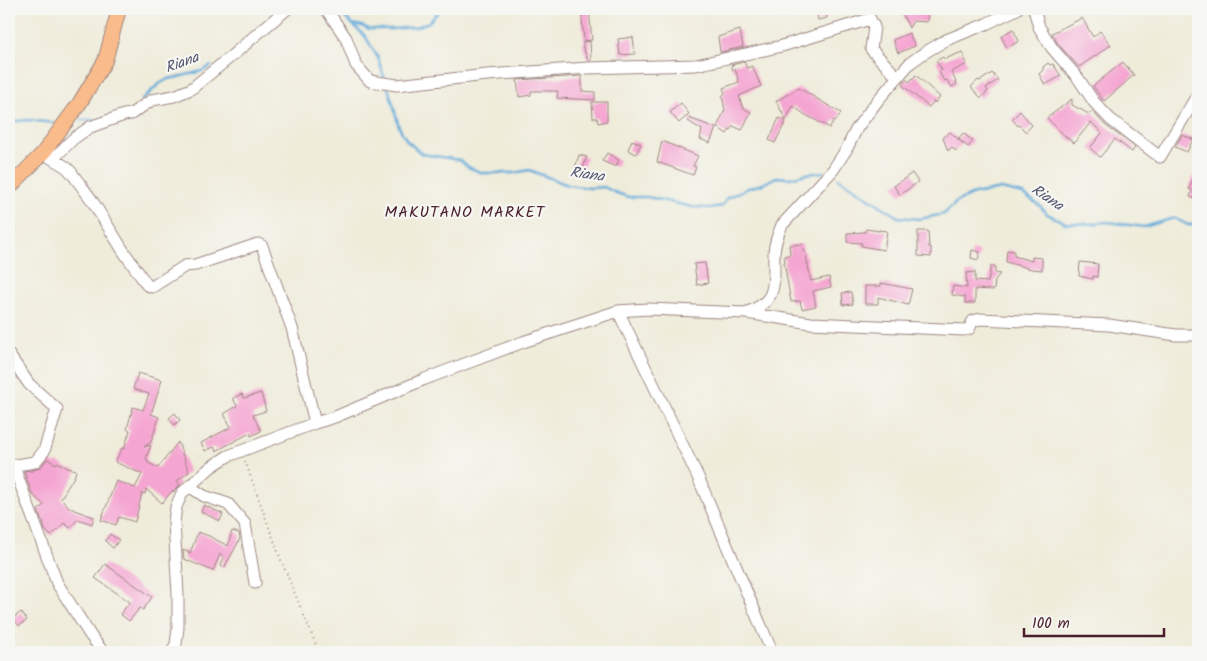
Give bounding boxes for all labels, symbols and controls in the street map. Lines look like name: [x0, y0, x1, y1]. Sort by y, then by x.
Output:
water label: Riana: [162, 46, 203, 80]
water label: Riana: [568, 161, 607, 189]
water label: Riana: [1026, 178, 1069, 218]
district label: MAKUTANO MARKET: [385, 200, 546, 225]
scale bar: [1024, 606, 1164, 638]
text: 100 m: [1032, 612, 1070, 636]

